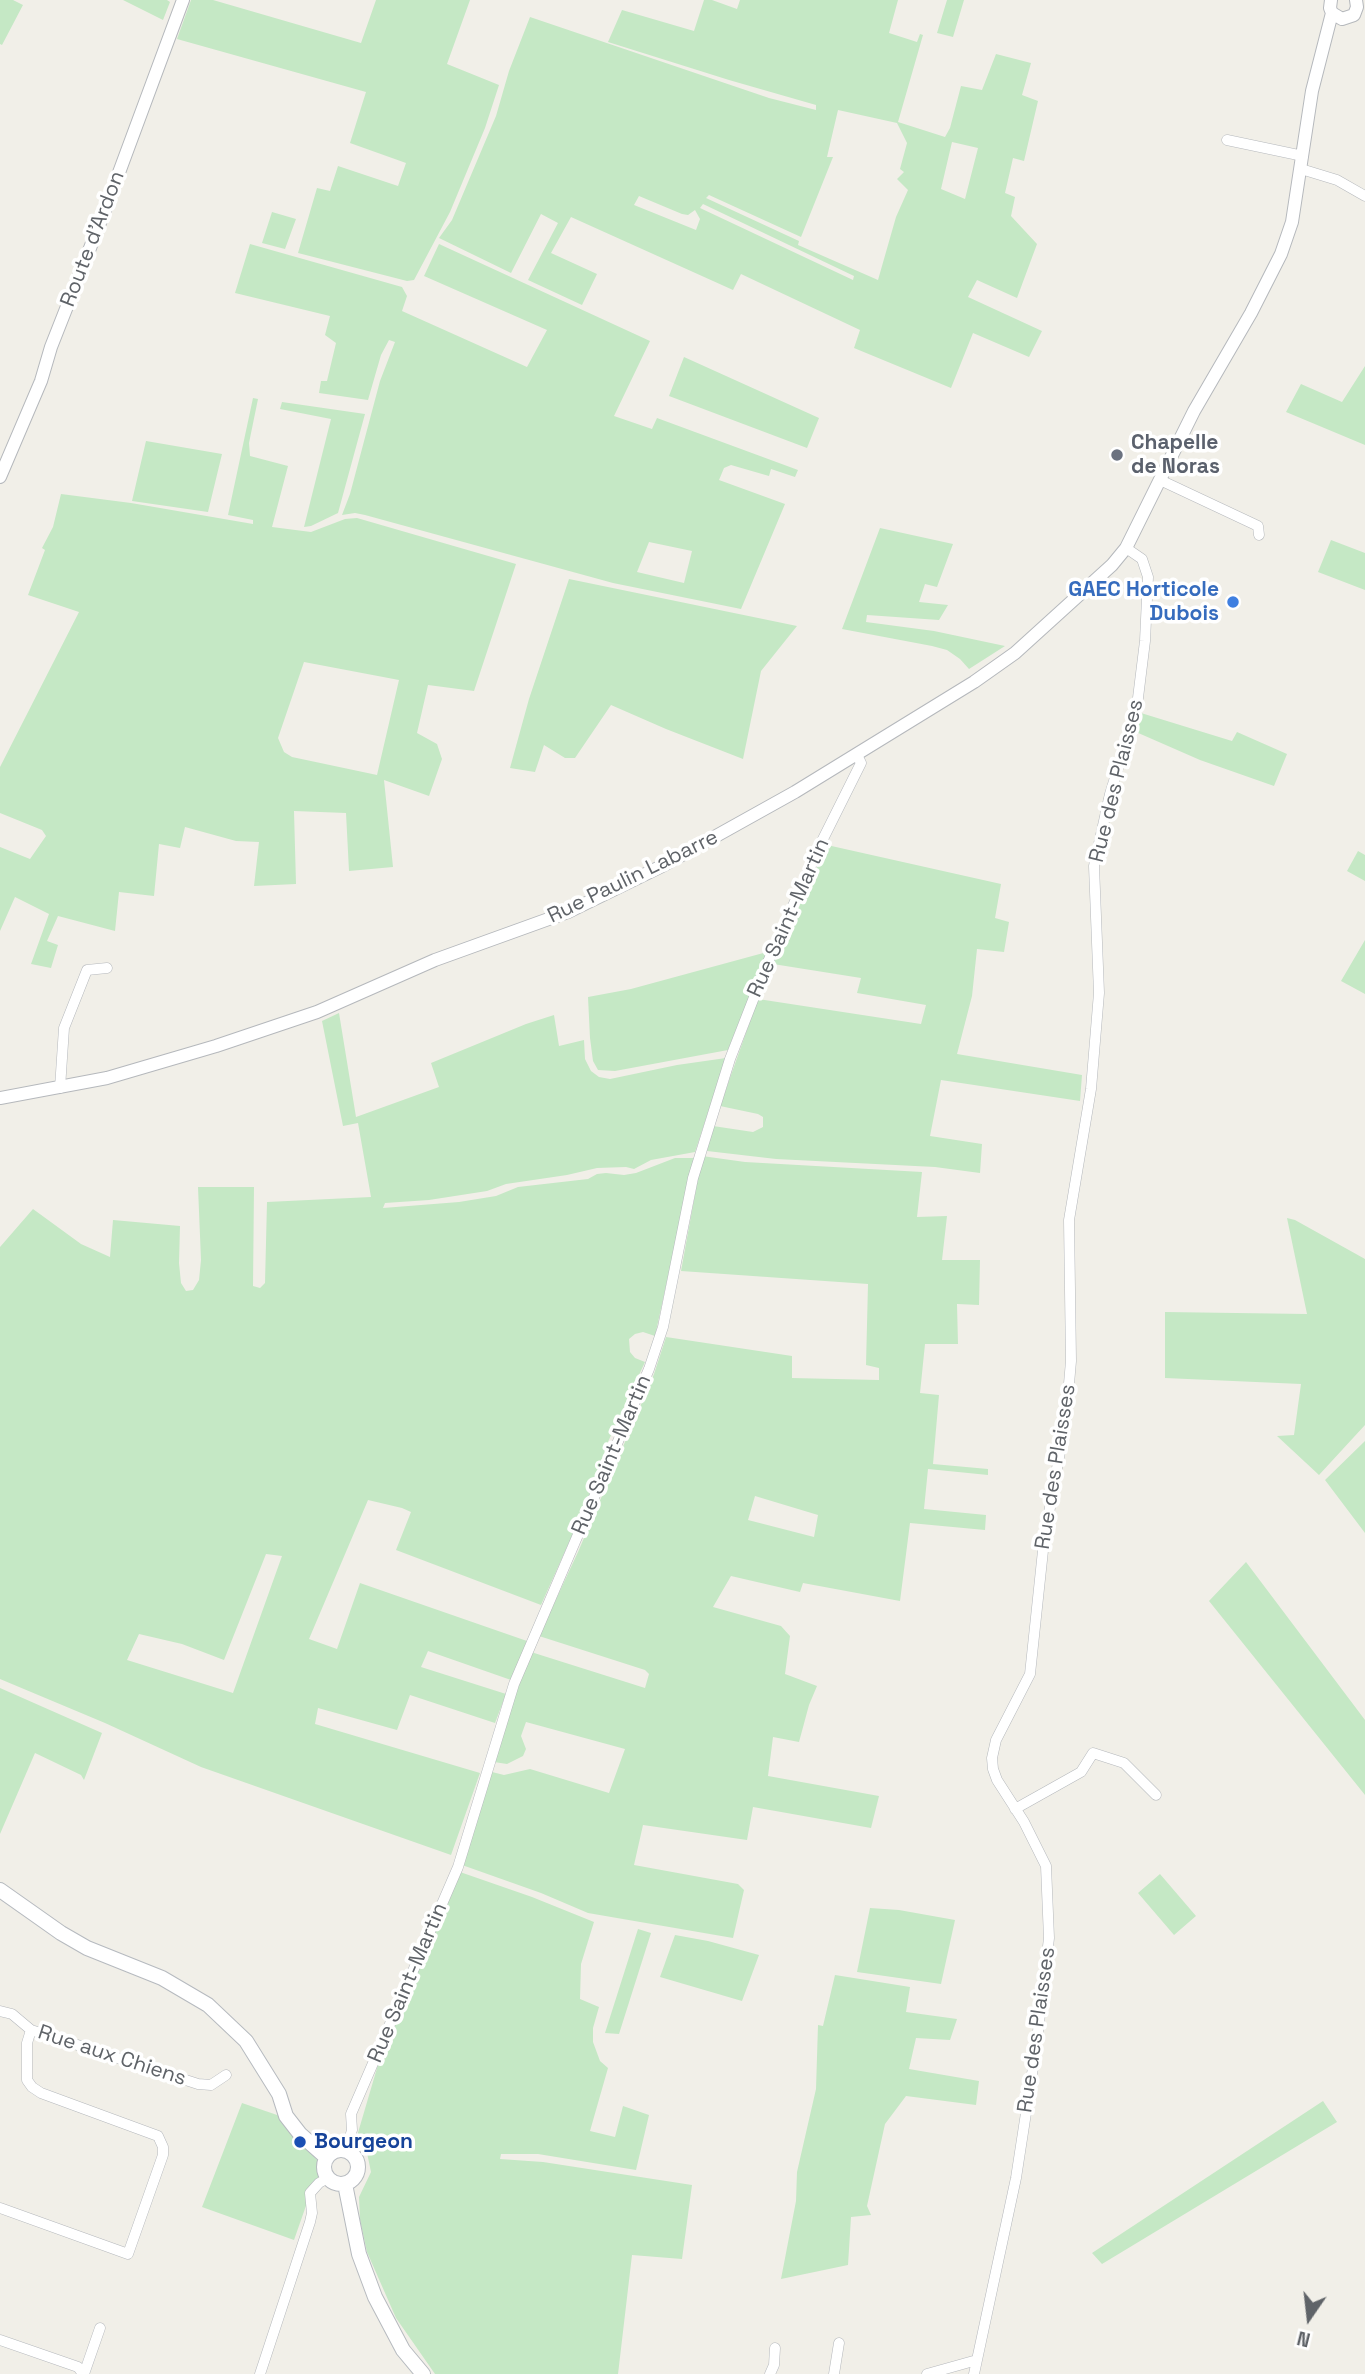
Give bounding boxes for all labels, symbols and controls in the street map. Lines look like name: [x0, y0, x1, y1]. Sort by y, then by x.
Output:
street label: Route d'Ardon: [56, 168, 130, 310]
place label: Chapelle de Noras: [1131, 430, 1220, 480]
marker: Chapelle de Noras: [1109, 447, 1125, 463]
place label: GAEC Horticole Dubois: [1068, 577, 1219, 627]
marker: GAEC Horticole Dubois: [1225, 594, 1241, 610]
street label: Rue des Plaisses: [1085, 697, 1149, 865]
street label: Rue Paulin Labarre: [544, 825, 722, 929]
street label: Rue Saint-Martin: [743, 835, 835, 1001]
street label: Rue Saint-Martin: [567, 1371, 657, 1539]
street label: Rue des Plaisses: [1030, 1383, 1082, 1551]
street label: Rue Saint-Martin: [363, 1899, 453, 2067]
street label: Rue des Plaisses: [1013, 1946, 1061, 2114]
street label: Rue aux Chiens: [35, 2020, 189, 2092]
place label: Bourgeon: [314, 2129, 413, 2155]
marker: Bourgeon: [292, 2134, 308, 2150]
north arrow: [1274, 2283, 1344, 2353]
text: N: [1295, 2325, 1313, 2353]

